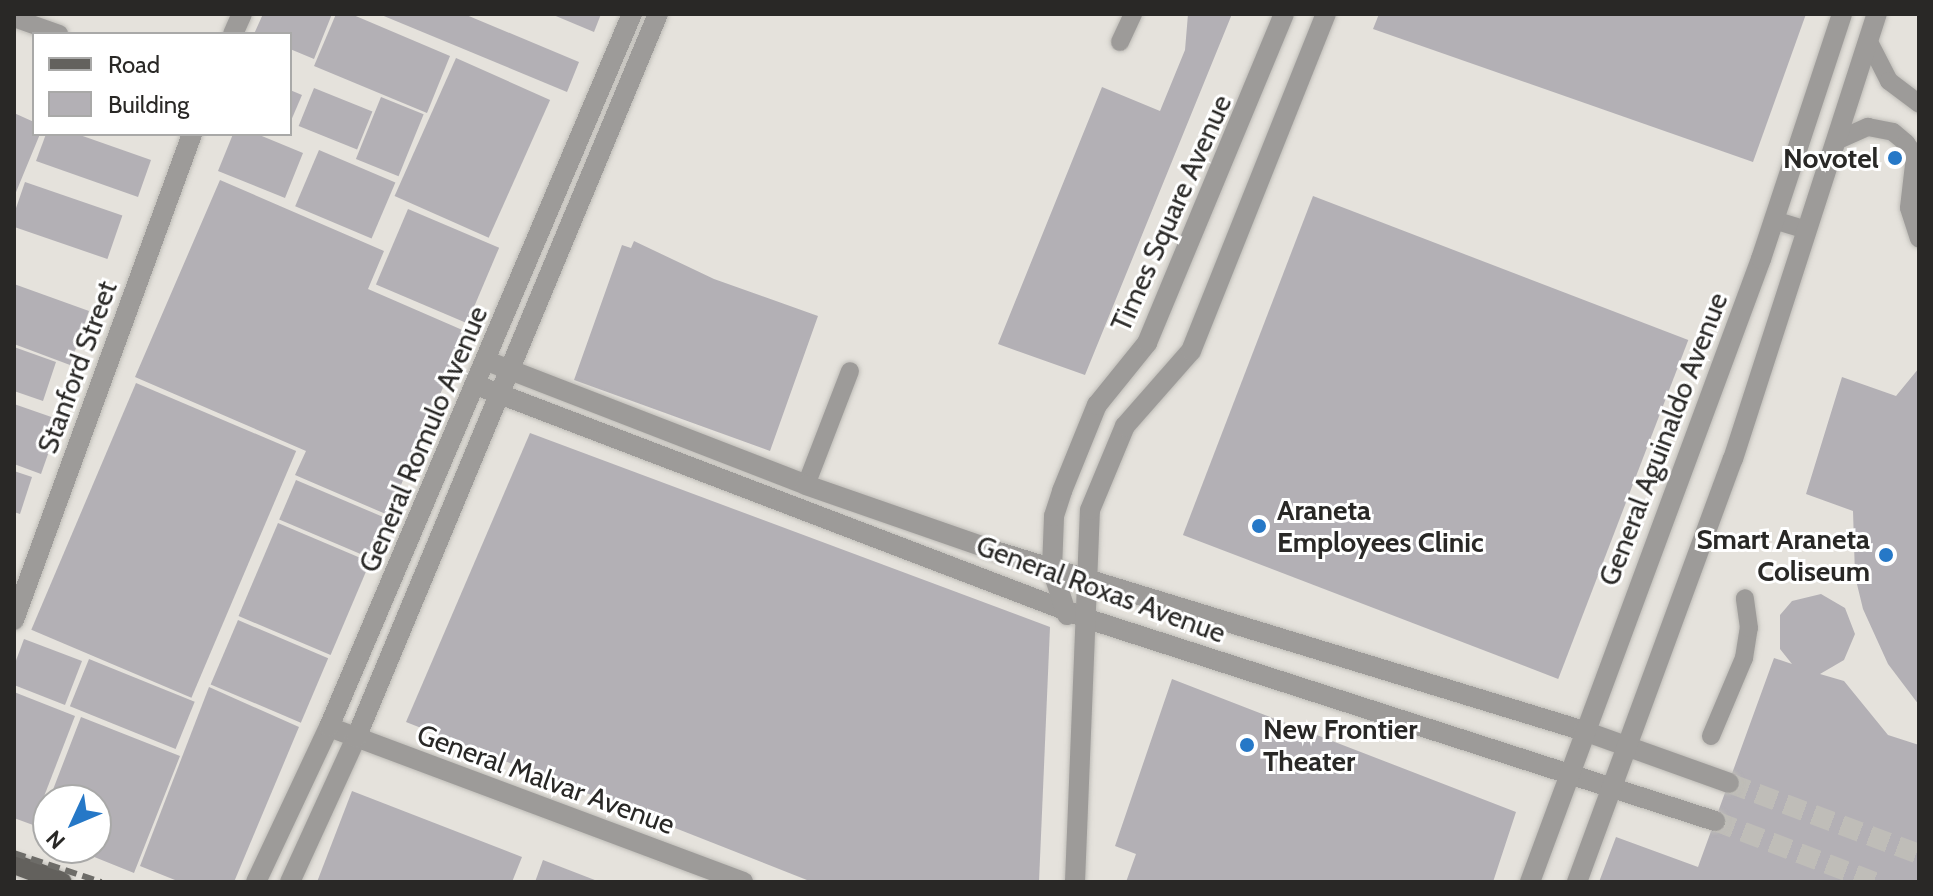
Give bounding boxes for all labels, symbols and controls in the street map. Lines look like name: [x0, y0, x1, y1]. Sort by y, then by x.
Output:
legend: [32, 32, 292, 136]
text: Road: [108, 50, 160, 79]
text: Building: [108, 90, 189, 119]
street label: Times Square Avenue: [1104, 90, 1238, 336]
place label: Novotel: [1783, 141, 1879, 175]
marker: Novotel: [1886, 149, 1904, 167]
street label: Stanford Street: [30, 276, 124, 458]
street label: General Aguinaldo Avenue: [1592, 288, 1734, 590]
street label: General Romulo Avenue: [352, 301, 494, 577]
place label: Araneta Employees Clinic: [1277, 493, 1484, 559]
marker: Araneta Employees Clinic: [1248, 515, 1270, 537]
place label: Smart Araneta Coliseum: [1697, 522, 1870, 588]
street label: General Roxas Avenue: [972, 528, 1230, 650]
marker: Smart Araneta Coliseum: [1877, 546, 1895, 564]
place label: New Frontier Theater: [1263, 712, 1417, 778]
street label: General Malvar Avenue: [413, 717, 679, 841]
marker: New Frontier Theater: [1238, 736, 1256, 754]
north arrow: [32, 784, 112, 864]
text: N: [41, 825, 71, 855]

